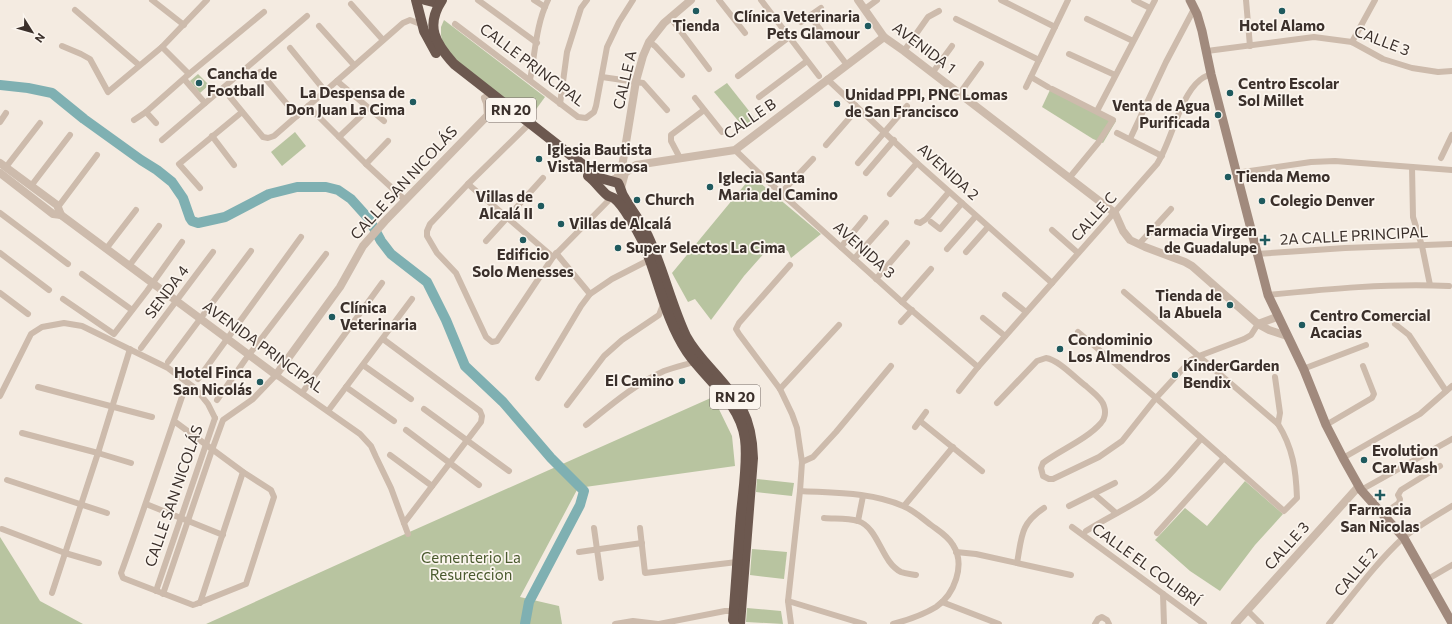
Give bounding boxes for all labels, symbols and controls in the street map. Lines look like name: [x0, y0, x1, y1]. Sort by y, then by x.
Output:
marker: Tienda: [691, 6, 701, 16]
marker: Hotel Alamo: [1277, 6, 1287, 16]
place label: Clínica Veterinaria Pets Glamour: [734, 7, 860, 42]
north arrow: [12, 12, 52, 52]
place label: Tienda: [672, 16, 720, 34]
place label: Hotel Alamo: [1239, 16, 1325, 34]
street label: AVENIDA 1: [890, 18, 960, 77]
street label: CALLE PRINCIPAL: [477, 19, 589, 110]
marker: Clínica Veterinaria Pets Glamour: [863, 21, 873, 31]
street label: CALLE 3: [1352, 21, 1413, 59]
text: N: [33, 31, 48, 46]
street label: CALLE A: [609, 49, 640, 111]
place label: Cancha de Football: [207, 64, 277, 99]
place label: Centro Escolar Sol Millet: [1238, 74, 1339, 109]
marker: Cancha de Football: [194, 78, 204, 88]
place label: La Despensa de Don Juan La Cima: [286, 83, 405, 118]
place label: Unidad PPI, PNC Lomas de San Francisco: [845, 85, 1008, 120]
marker: Centro Escolar Sol Millet: [1225, 88, 1235, 98]
street label: CALLE B: [720, 94, 779, 142]
place label: Venta de Agua Purificada: [1112, 96, 1210, 131]
marker: La Despensa de Don Juan La Cima: [408, 97, 418, 107]
road number: RN 20: [486, 98, 536, 122]
marker: Unidad PPI, PNC Lomas de San Francisco: [832, 99, 842, 109]
marker: Venta de Agua Purificada: [1213, 110, 1223, 120]
street label: CALLE SAN NICOLÁS: [345, 121, 461, 243]
street label: AVENIDA 2: [914, 139, 983, 203]
place label: Iglesia Bautista Vista Hermosa: [547, 140, 652, 175]
marker: Iglesia Bautista Vista Hermosa: [534, 154, 544, 164]
place label: Tienda Memo: [1236, 167, 1330, 185]
place label: Iglecia Santa Maria del Camino: [718, 168, 838, 203]
marker: Tienda Memo: [1223, 172, 1233, 182]
marker: Iglecia Santa Maria del Camino: [705, 182, 715, 192]
place label: Villas de Alcalá II: [476, 187, 533, 222]
street label: CALLE C: [1067, 188, 1120, 245]
place label: Church: [645, 190, 694, 208]
place label: Colegio Denver: [1270, 191, 1375, 209]
marker: Church: [632, 195, 642, 205]
marker: Colegio Denver: [1257, 196, 1267, 206]
marker: Villas de Alcalá II: [536, 201, 546, 211]
place label: Villas de Alcalá: [569, 214, 671, 232]
street label: AVENIDA 3: [830, 217, 899, 281]
marker: Villas de Alcalá: [556, 219, 566, 229]
place label: Farmacia Virgen de Guadalupe: [1146, 221, 1257, 256]
street label: 2A CALLE PRINCIPAL: [1280, 222, 1429, 248]
marker: Edificio Solo Menesses: [518, 235, 528, 245]
marker: Farmacia Virgen de Guadalupe: [1260, 235, 1270, 245]
place label: Super Selectos La Cima: [626, 238, 785, 256]
marker: Super Selectos La Cima: [613, 243, 623, 253]
place label: Edificio Solo Menesses: [472, 245, 574, 280]
street label: SENDA 4: [140, 261, 192, 322]
place label: Tienda de la Abuela: [1155, 286, 1222, 321]
street label: AVENIDA PRINCIPAL: [200, 296, 328, 396]
place label: Clínica Veterinaria: [340, 298, 417, 333]
marker: Tienda de la Abuela: [1225, 300, 1235, 310]
place label: Centro Comercial Acacias: [1310, 306, 1431, 341]
marker: Clínica Veterinaria: [327, 312, 337, 322]
marker: Centro Comercial Acacias: [1297, 320, 1307, 330]
place label: Condominio Los Almendros: [1068, 330, 1170, 365]
marker: Condominio Los Almendros: [1055, 344, 1065, 354]
place label: KinderGarden Bendix: [1183, 356, 1279, 391]
place label: Hotel Finca San Nicolás: [173, 363, 252, 398]
marker: KinderGarden Bendix: [1170, 370, 1180, 380]
place label: El Camino: [605, 371, 674, 389]
marker: El Camino: [677, 376, 687, 386]
marker: Hotel Finca San Nicolás: [255, 377, 265, 387]
road number: RN 20: [710, 385, 760, 409]
street label: CALLE SAN NICOLÁS: [139, 422, 206, 569]
place label: Evolution Car Wash: [1372, 441, 1438, 476]
marker: Evolution Car Wash: [1359, 455, 1369, 465]
marker: Farmacia San Nicolas: [1375, 490, 1385, 500]
place label: Farmacia San Nicolas: [1340, 500, 1420, 535]
street label: CALLE EL COLIBRÍ: [1089, 518, 1205, 610]
street label: CALLE 3: [1260, 518, 1312, 573]
street label: CALLE 2: [1330, 543, 1381, 599]
park label: Cementerio La Resureccion: [421, 548, 521, 583]

